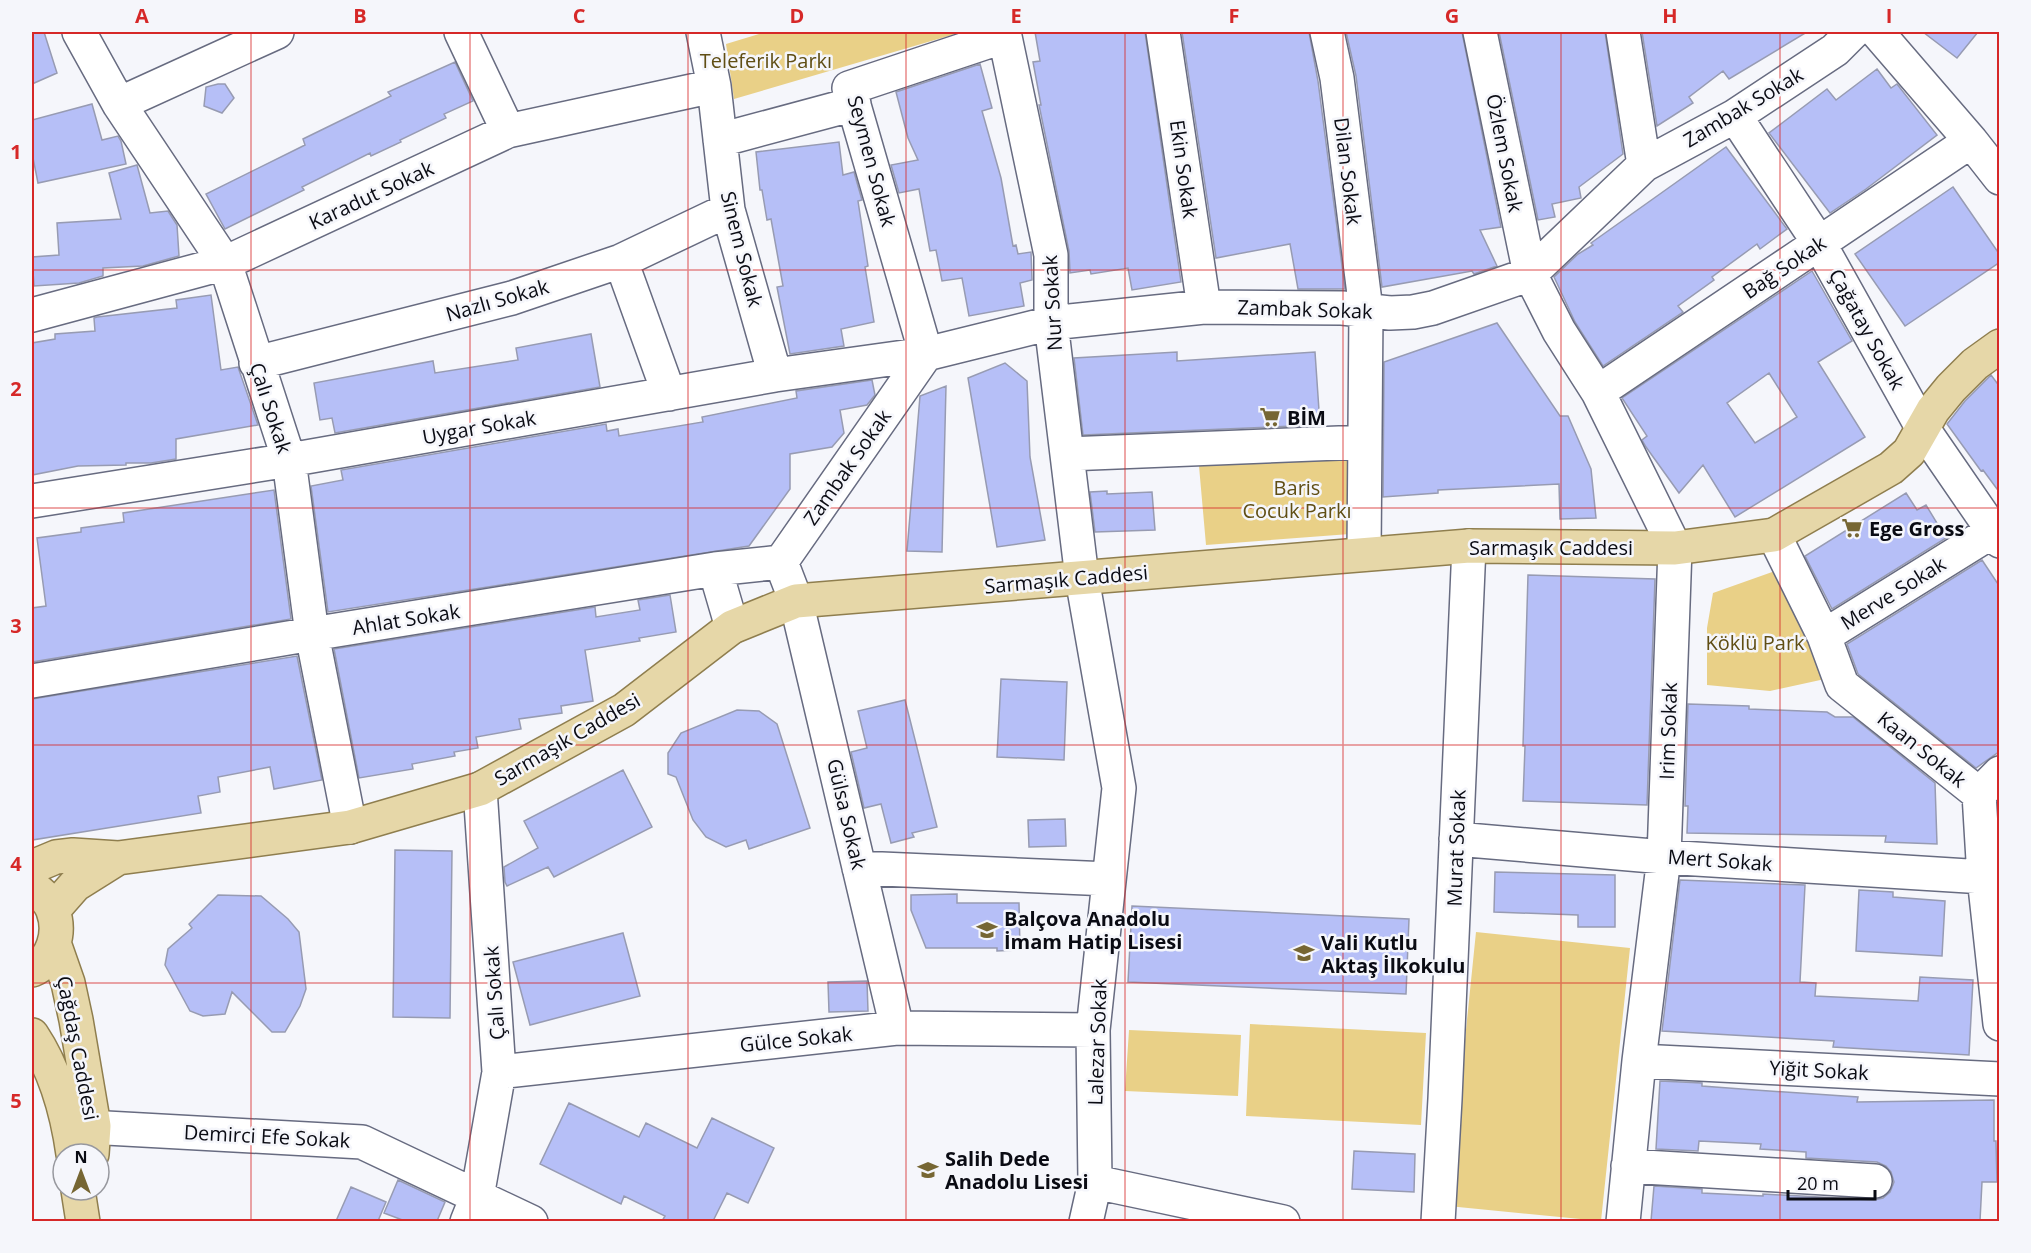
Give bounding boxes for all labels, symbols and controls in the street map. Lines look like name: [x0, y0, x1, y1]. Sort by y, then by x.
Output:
text: A: [135, 2, 149, 29]
text: B: [353, 2, 367, 29]
text: C: [573, 2, 586, 29]
text: D: [790, 2, 804, 29]
text: E: [1010, 2, 1022, 29]
text: F: [1229, 2, 1239, 29]
text: G: [1445, 2, 1459, 29]
text: H: [1662, 2, 1678, 29]
text: I: [1886, 2, 1892, 29]
park label: Teleferik Parkı: [700, 47, 832, 74]
street label: Zambak Sokak: [1678, 60, 1808, 153]
street label: Özlem Sokak: [1480, 91, 1530, 215]
street label: Seymen Sokak: [842, 93, 903, 230]
street label: Dilan Sokak: [1328, 116, 1368, 227]
street label: Ekin Sokak: [1164, 118, 1204, 221]
text: 1: [10, 138, 22, 165]
street label: Karadut Sokak: [304, 154, 438, 236]
street label: Sinem Sokak: [715, 188, 770, 310]
street label: Bağ Sokak: [1737, 229, 1831, 305]
street label: Nur Sokak: [1036, 254, 1068, 352]
street label: Çağatay Sokak: [1823, 264, 1912, 395]
street label: Nazlı Sokak: [442, 272, 552, 328]
street label: Zambak Sokak: [1237, 293, 1374, 325]
street label: Çalı Sokak: [244, 359, 299, 457]
text: 2: [10, 375, 22, 402]
street label: Zambak Sokak: [797, 403, 897, 530]
street label: Uygar Sokak: [420, 404, 538, 450]
place label: BİM: [1287, 404, 1326, 431]
supermarket icon: BİM: [1258, 405, 1282, 429]
park label: Baris Cocuk Parkı: [1242, 474, 1352, 524]
place label: Ege Gross: [1869, 515, 1964, 542]
supermarket icon: Ege Gross: [1840, 516, 1864, 540]
street label: Sarmaşık Caddesi: [1469, 534, 1633, 561]
street label: Merve Sokak: [1835, 550, 1951, 636]
street label: Sarmaşık Caddesi: [983, 558, 1149, 600]
street label: Ahlat Sokak: [350, 597, 462, 641]
text: 3: [10, 612, 22, 639]
park label: Köklü Park: [1705, 629, 1805, 656]
street label: Irim Sokak: [1653, 681, 1683, 780]
street label: Sarmaşık Caddesi: [489, 686, 645, 792]
street label: Kaan Sokak: [1872, 705, 1972, 793]
street label: Gülsa Sokak: [821, 756, 873, 872]
street label: Murat Sokak: [1440, 789, 1472, 907]
street label: Mert Sokak: [1667, 843, 1774, 877]
text: 4: [10, 850, 22, 877]
place label: Balçova Anadolu İmam Hatip Lisesi: [1004, 905, 1182, 955]
school or university icon: Balçova Anadolu İmam Hatip Lisesi: [975, 918, 999, 942]
place label: Vali Kutlu Aktaş İlkokulu: [1321, 929, 1465, 979]
school or university icon: Vali Kutlu Aktaş İlkokulu: [1292, 941, 1316, 965]
street label: Çalı Sokak: [477, 945, 511, 1041]
street label: Çağdaş Caddesi: [51, 973, 105, 1123]
street label: Lalezar Sokak: [1081, 978, 1113, 1106]
street label: Gülce Sokak: [738, 1020, 854, 1058]
street label: Yiğit Sokak: [1769, 1054, 1870, 1086]
text: 5: [10, 1087, 22, 1114]
street label: Demirci Efe Sokak: [183, 1118, 351, 1154]
north arrow: [51, 1142, 111, 1202]
place label: Salih Dede Anadolu Lisesi: [945, 1145, 1089, 1195]
text: N: [74, 1146, 88, 1168]
school or university icon: Salih Dede Anadolu Lisesi: [916, 1158, 940, 1182]
scale bar: [1788, 1163, 1875, 1201]
text: 20 m: [1797, 1171, 1839, 1195]

